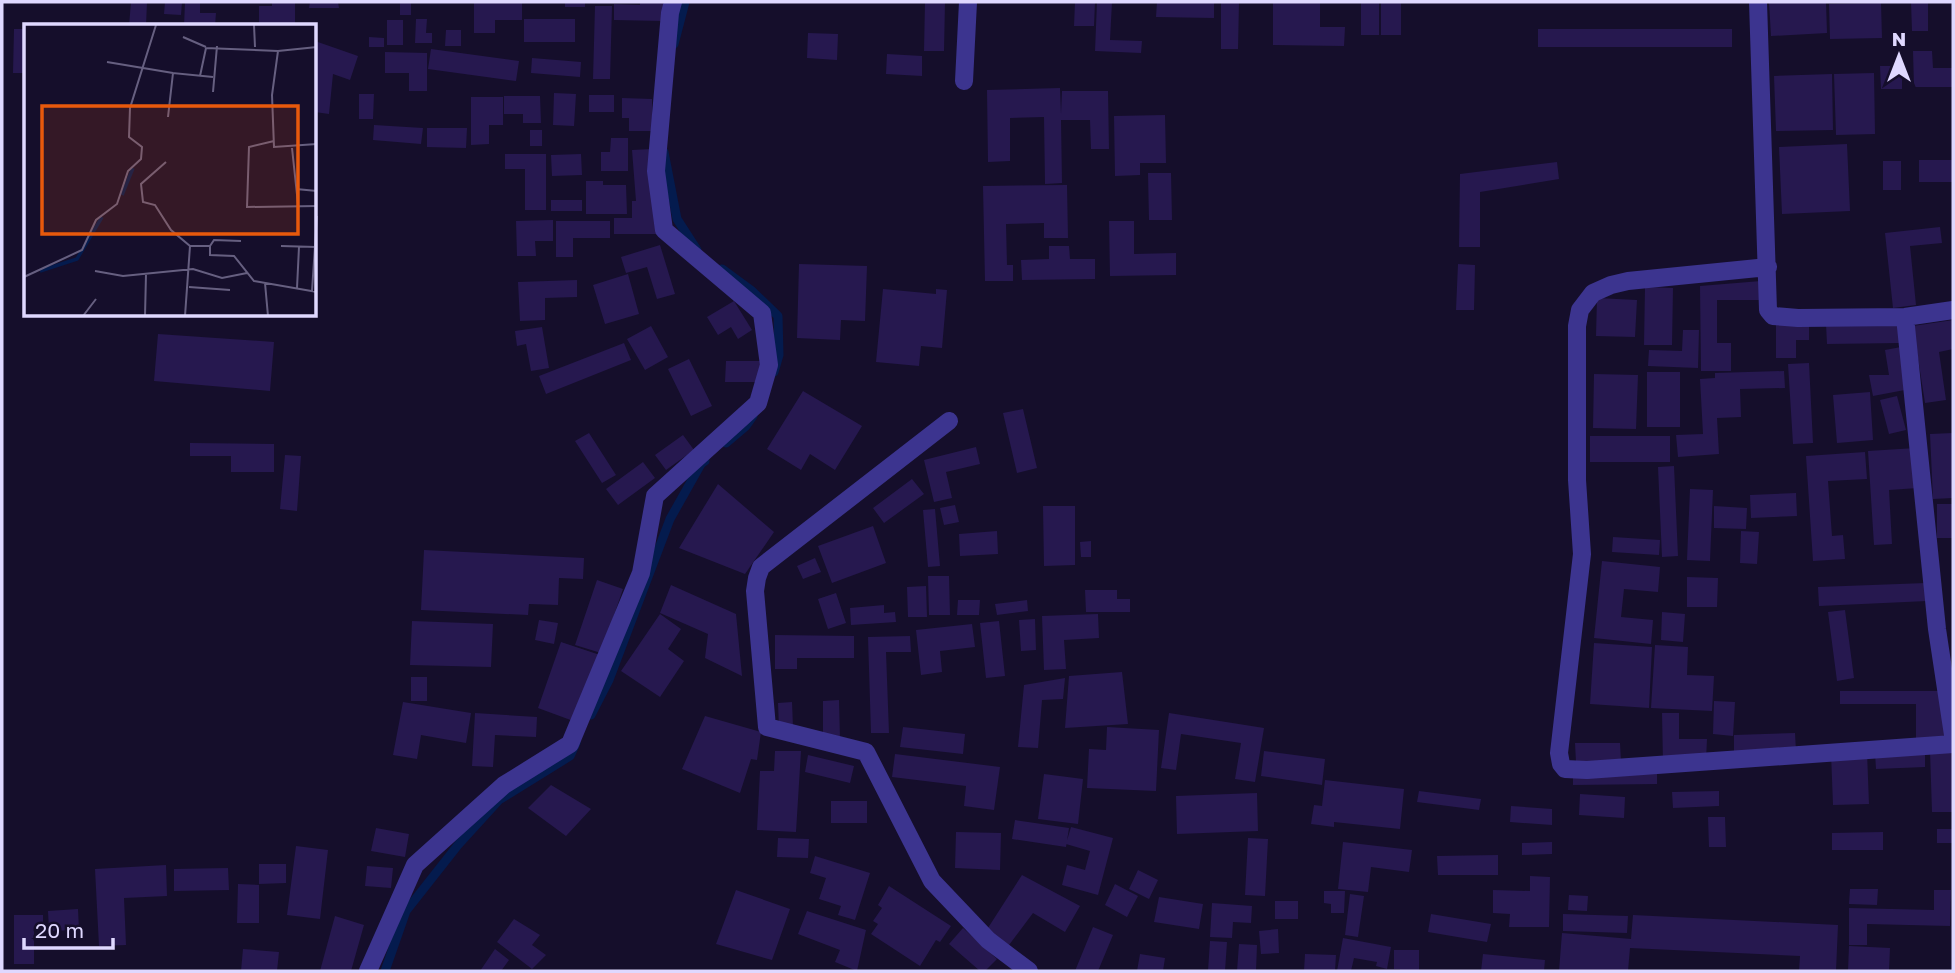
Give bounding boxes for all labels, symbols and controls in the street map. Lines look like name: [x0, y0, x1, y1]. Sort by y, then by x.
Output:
north arrow: [1864, 21, 1934, 91]
inset map: [24, 24, 317, 317]
text: N: [1892, 27, 1906, 50]
scale bar: [24, 906, 114, 950]
text: 20 m: [35, 917, 84, 943]

